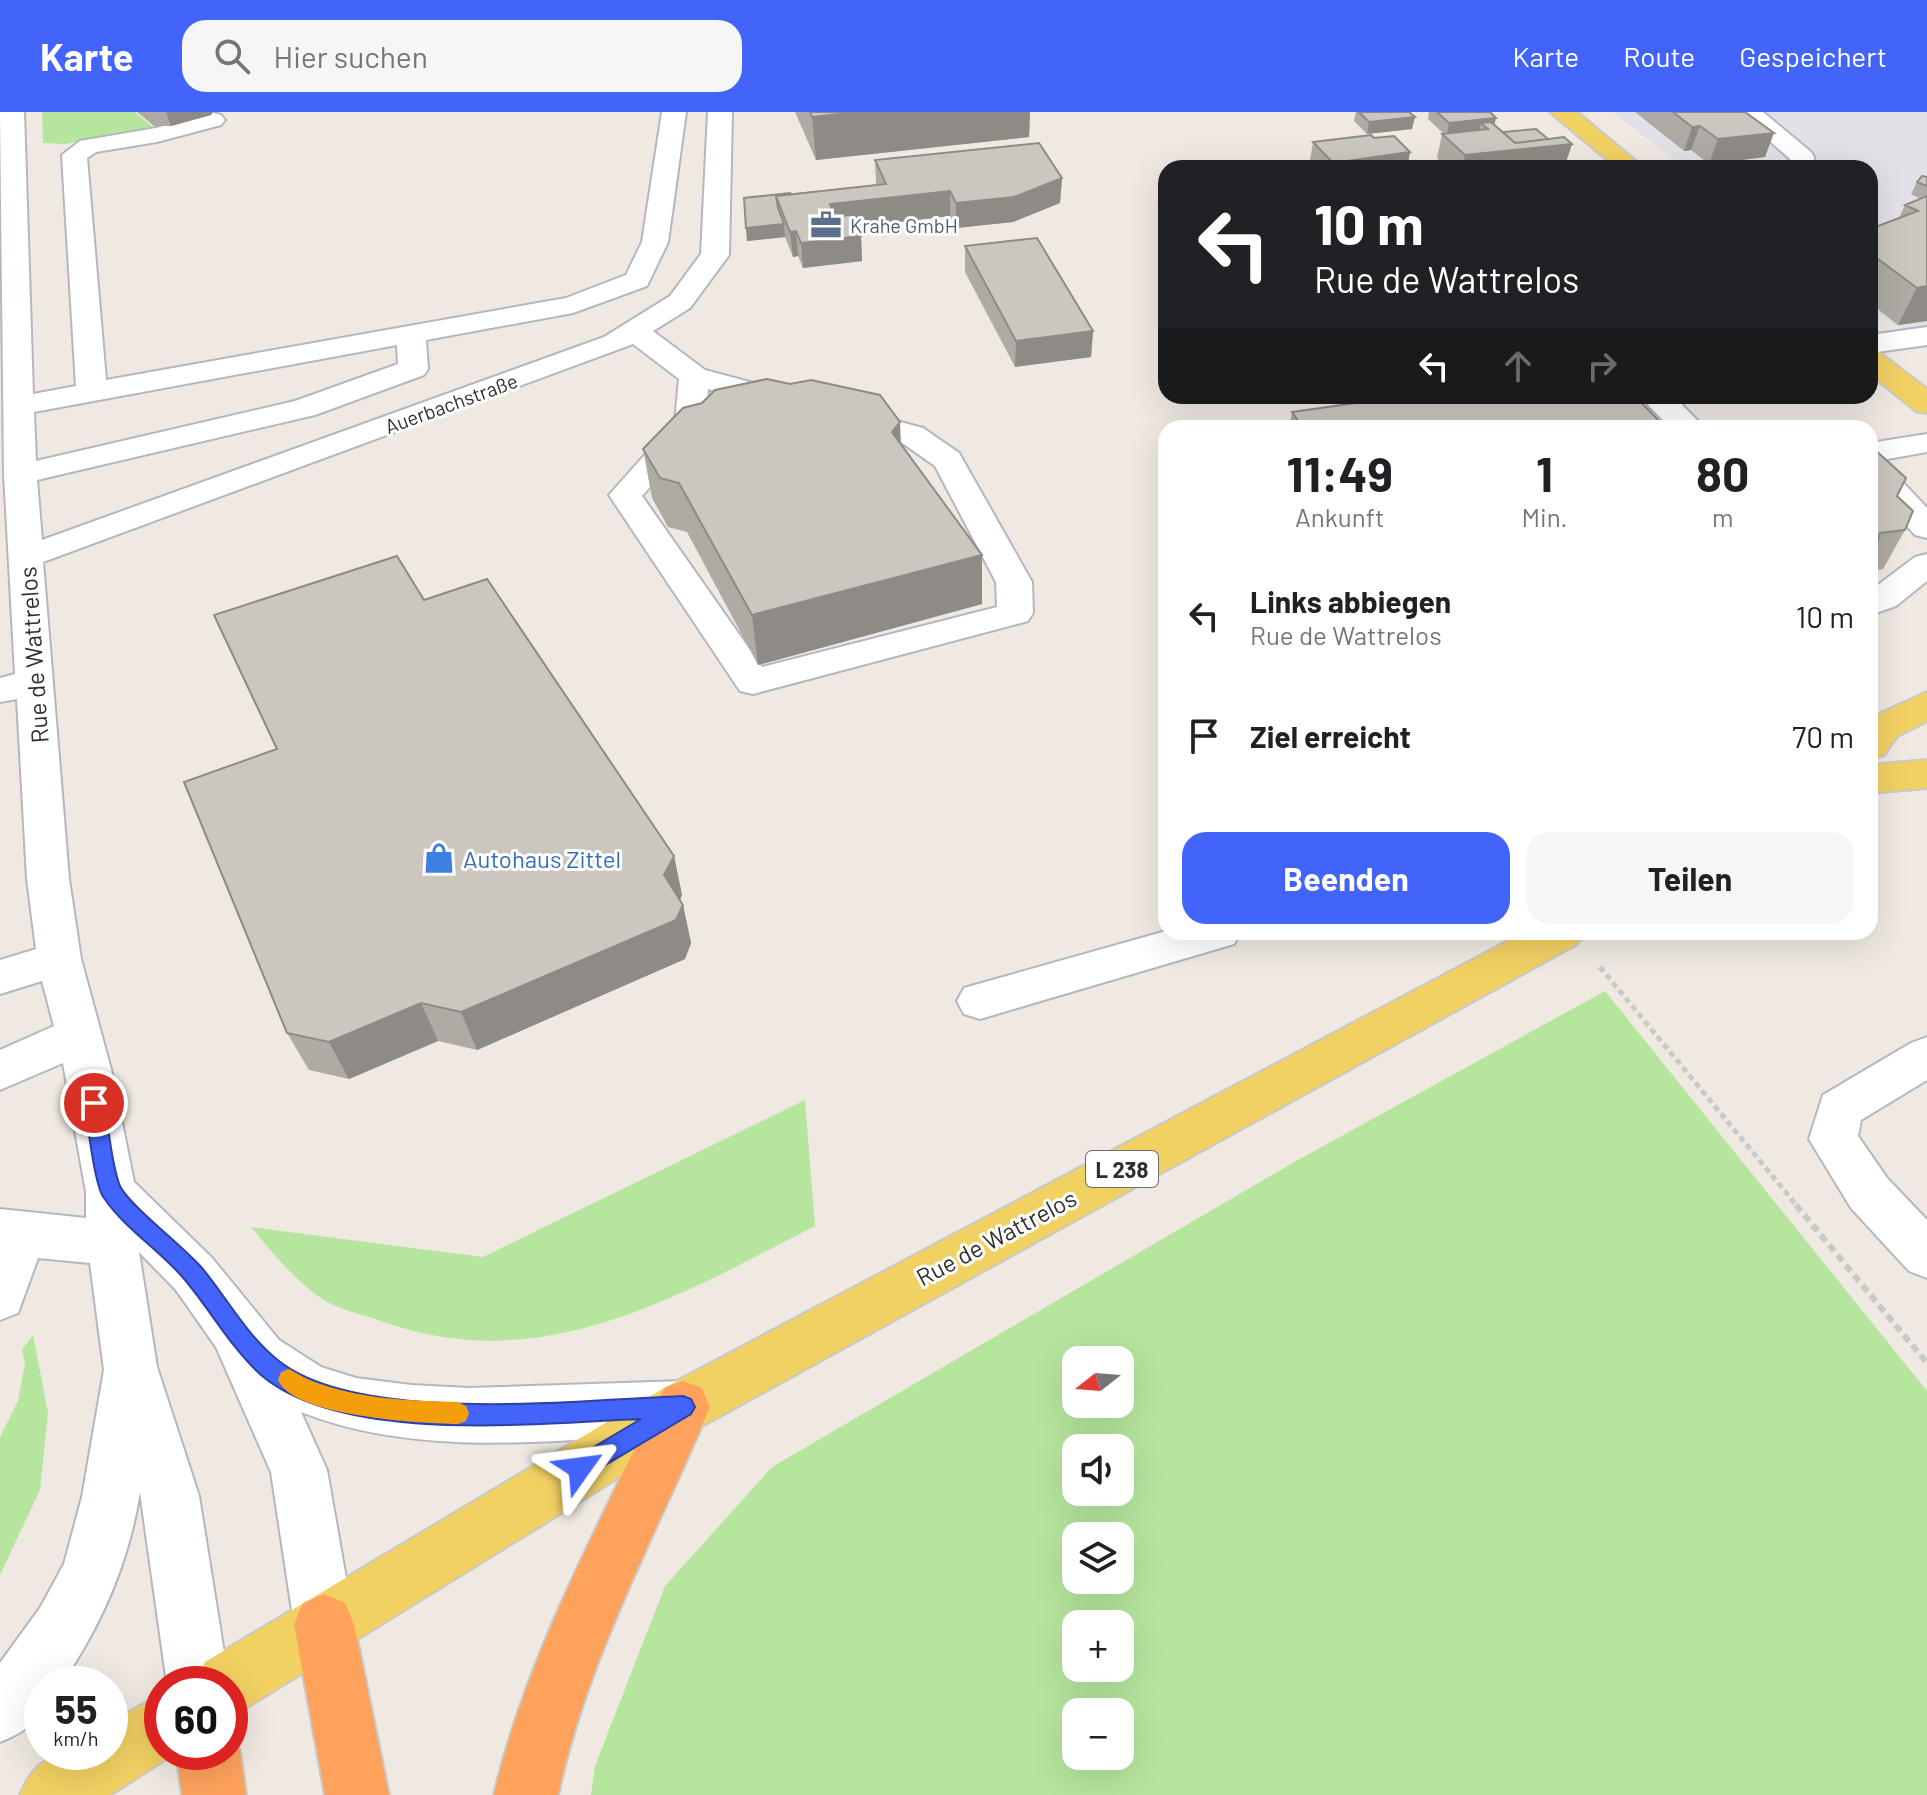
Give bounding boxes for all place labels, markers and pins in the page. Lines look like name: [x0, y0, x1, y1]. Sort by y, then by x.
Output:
office icon: Krahe GmbH: [809, 208, 843, 242]
place label: Krahe GmbH: [850, 213, 958, 237]
shop icon: Autohaus Zittel: [422, 841, 456, 875]
place label: Autohaus Zittel: [463, 844, 621, 873]
pin: [60, 1069, 128, 1137]

